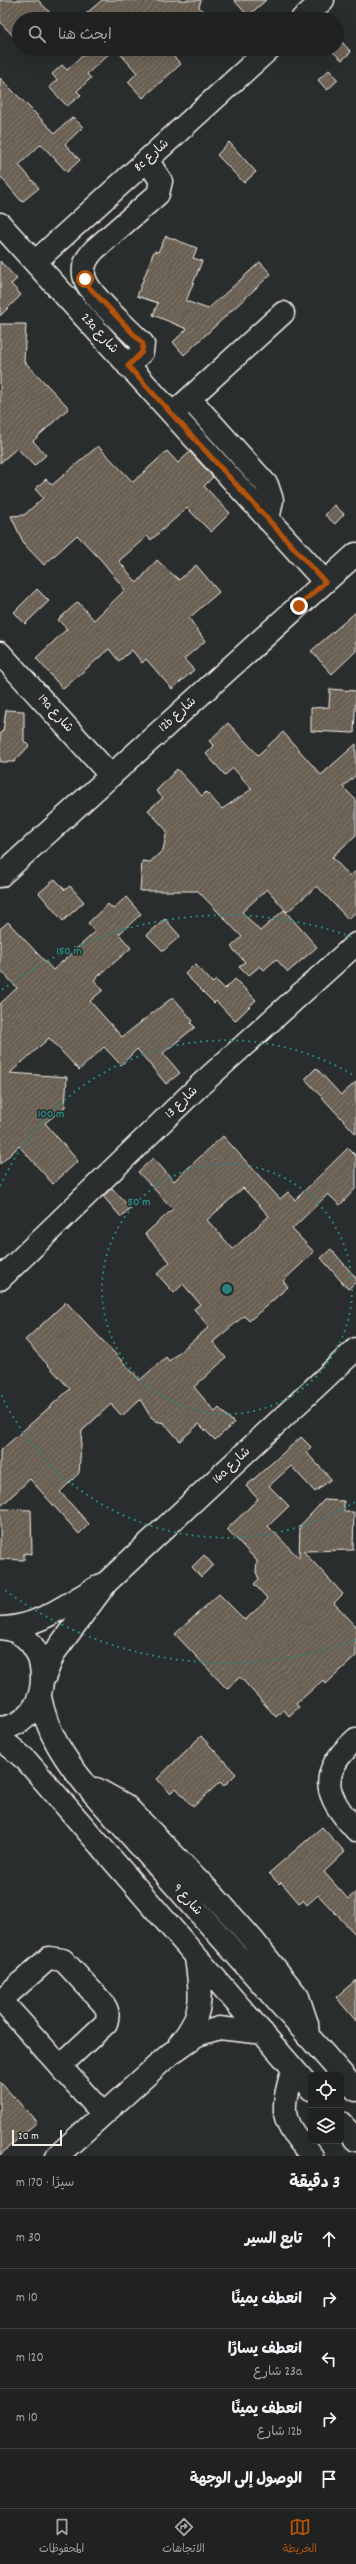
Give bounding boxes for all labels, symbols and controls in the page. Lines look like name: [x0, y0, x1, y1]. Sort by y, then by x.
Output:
search box: [12, 12, 344, 56]
icon: search: [26, 23, 48, 45]
text: ابحث هنا: [58, 25, 112, 47]
street label: 8c شارع: [130, 135, 174, 177]
route start: [76, 270, 94, 288]
street label: 23a شارع: [76, 310, 122, 358]
route end: [290, 597, 308, 615]
street label: 19a شارع: [33, 691, 77, 737]
street label: 12b شارع: [155, 693, 201, 737]
text: 150 m: [56, 943, 82, 960]
street label: شارع 13: [161, 1082, 203, 1124]
text: 100 m: [38, 1106, 64, 1123]
text: 50 m: [127, 1194, 151, 1211]
centre of rings: [220, 1282, 234, 1296]
street label: 16a شارع: [209, 1443, 255, 1489]
street label: شارع 9: [168, 1880, 206, 1920]
map controls: [308, 2072, 344, 2144]
button: locate: [308, 2072, 344, 2108]
button: layers: [308, 2108, 344, 2144]
scale bar: [12, 2128, 62, 2147]
text: 20 m: [18, 2129, 39, 2145]
text: 3 دقيقة: [289, 2172, 340, 2196]
text: سيرًا · 170 m: [16, 2174, 74, 2193]
icon: ahead: [318, 2228, 340, 2250]
text: 30 m: [16, 2229, 41, 2248]
text: تابع السير: [245, 2229, 302, 2251]
icon: right: [318, 2288, 340, 2310]
text: 10 m: [16, 2289, 38, 2308]
text: انعطف يمينًا: [232, 2289, 302, 2311]
text: انعطف يسارًا: [228, 2339, 302, 2361]
icon: left: [318, 2348, 340, 2370]
text: 120 m: [16, 2349, 44, 2368]
text: 23a شارع: [253, 2363, 302, 2382]
text: انعطف يمينًا: [232, 2399, 302, 2421]
icon: right: [318, 2408, 340, 2430]
text: 10 m: [16, 2409, 38, 2428]
text: 12b شارع: [257, 2423, 302, 2442]
icon: arrive: [318, 2468, 340, 2490]
text: الوصول إلى الوجهة: [190, 2469, 302, 2491]
tab: المحفوظات: [39, 2516, 84, 2558]
tab: الاتجاهات: [162, 2516, 205, 2558]
tab: الخريطة: [283, 2516, 317, 2558]

